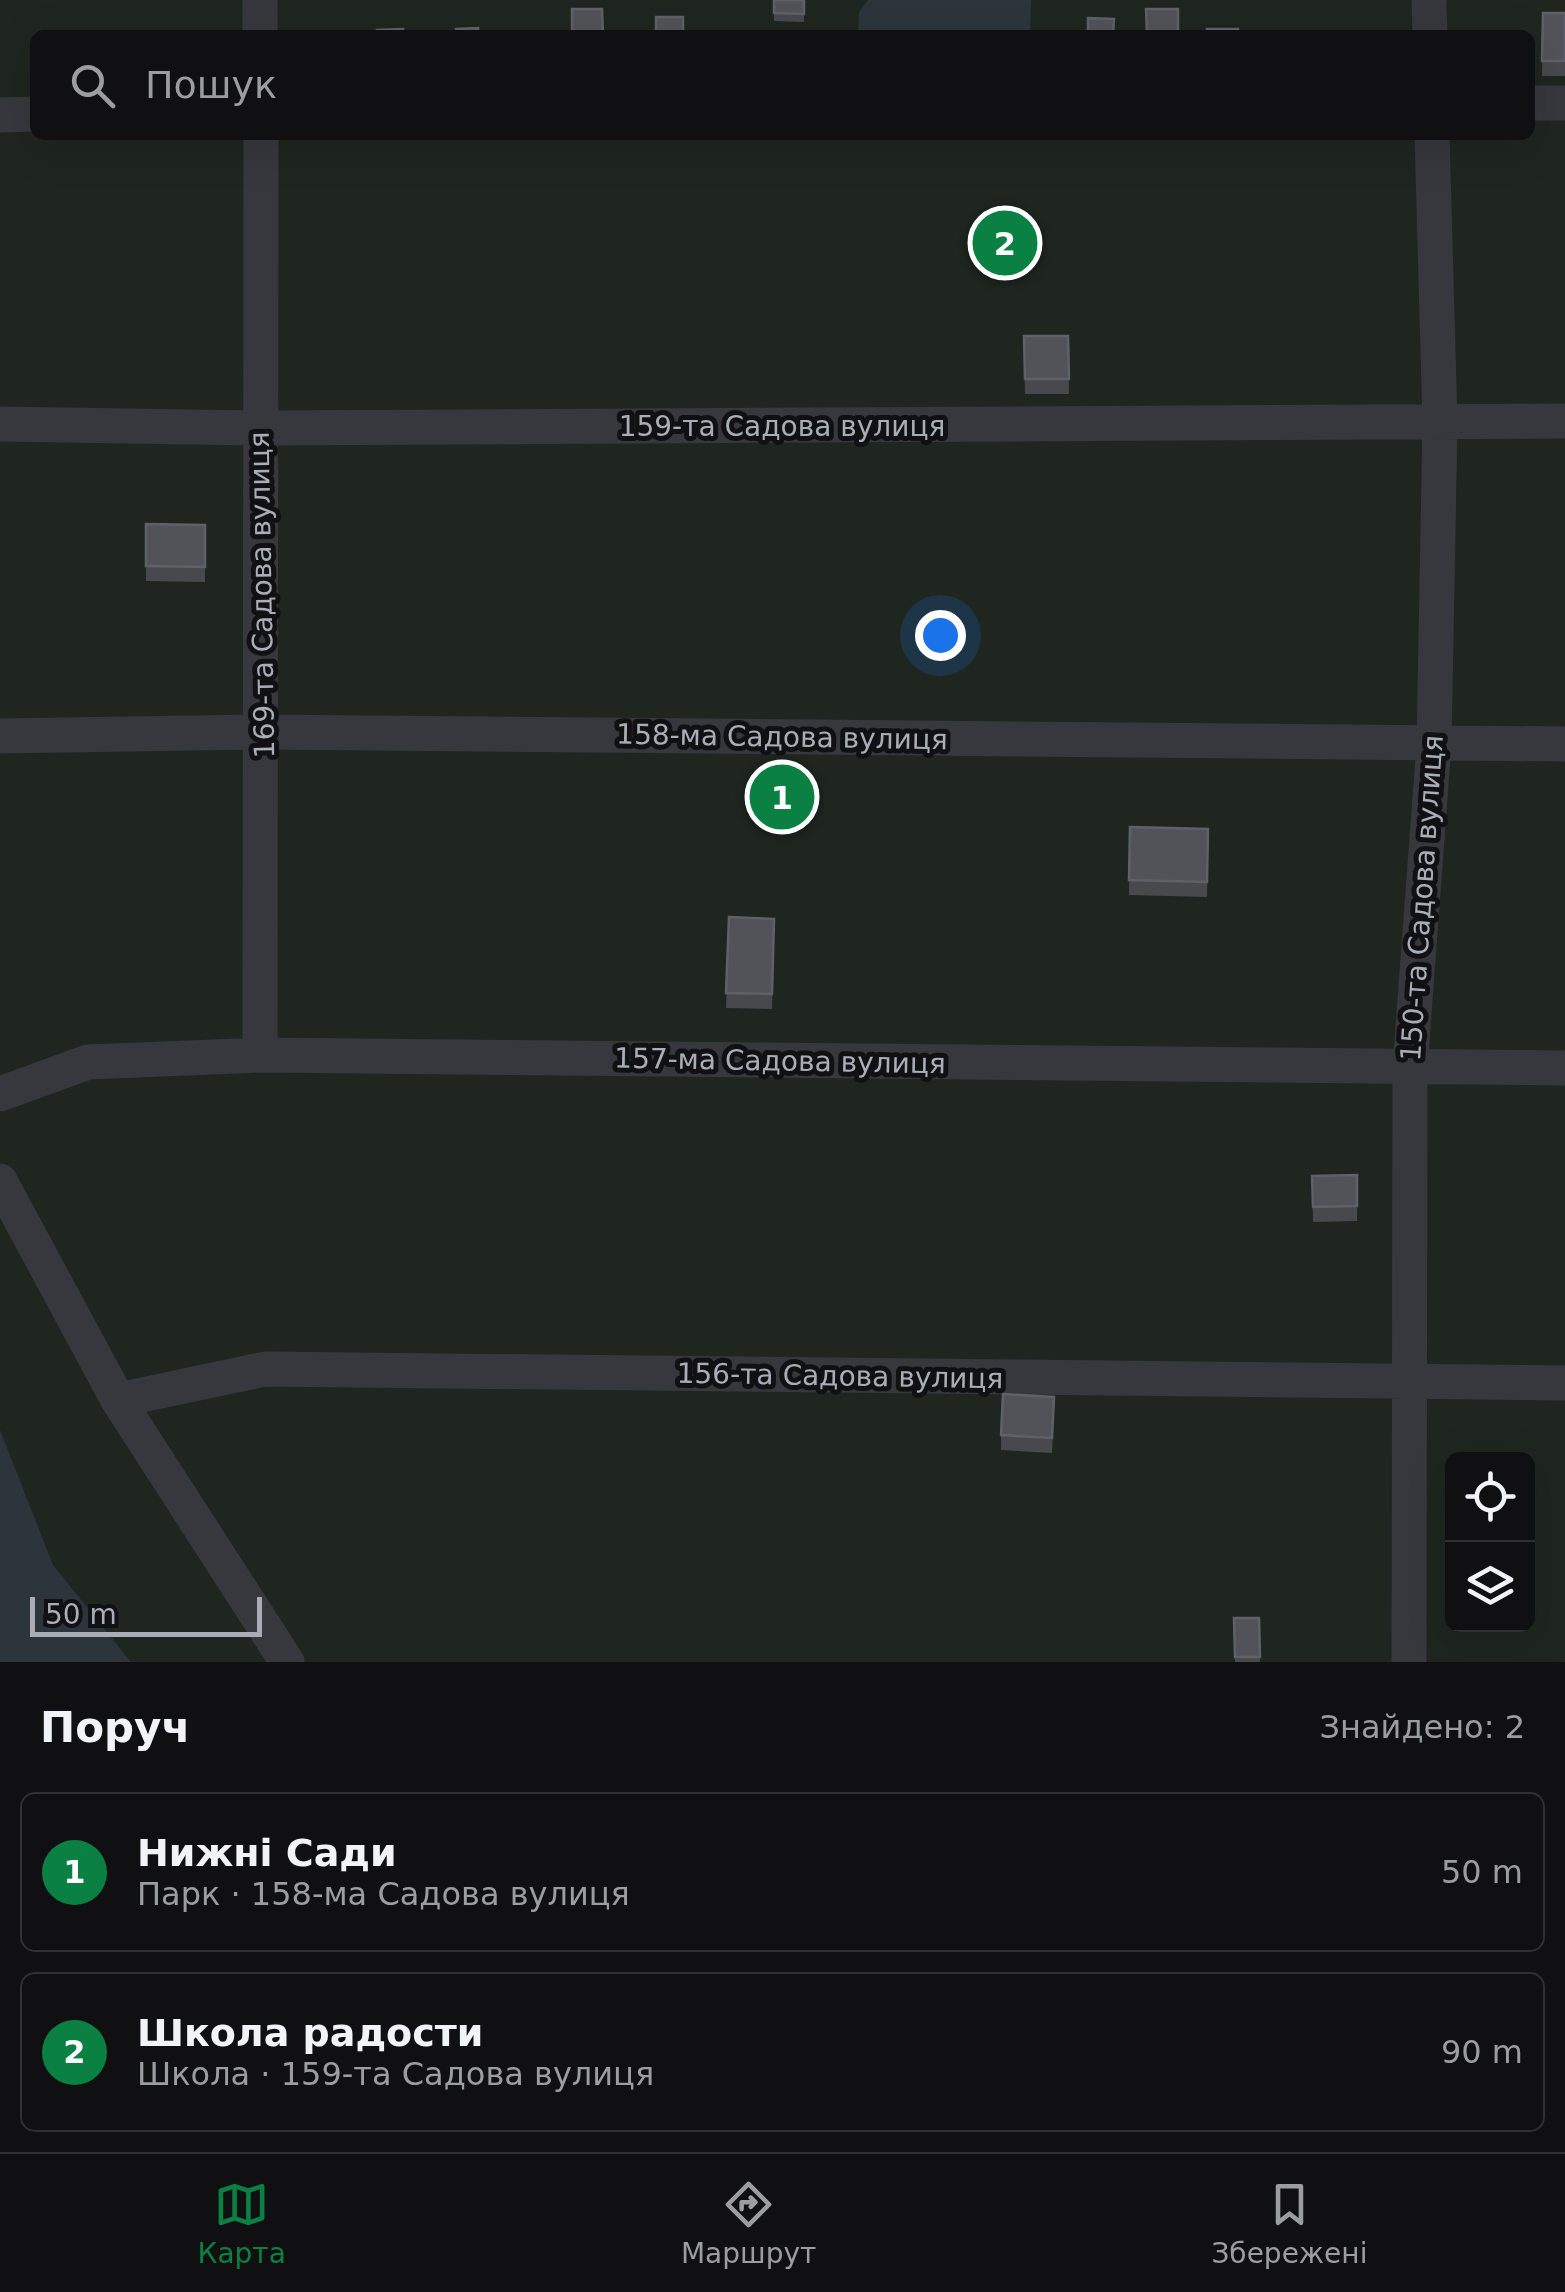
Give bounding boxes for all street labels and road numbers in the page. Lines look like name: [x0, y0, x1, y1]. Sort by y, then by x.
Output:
street label: 159-та Садова вулиця: [619, 410, 945, 443]
street label: 169-та Садова вулиця: [243, 431, 281, 759]
street label: 158-ма Садова вулиця: [616, 718, 948, 756]
street label: 150-та Садова вулиця: [1394, 734, 1450, 1062]
street label: 157-ма Садова вулиця: [614, 1042, 946, 1080]
street label: 156-та Садова вулиця: [676, 1357, 1004, 1395]

